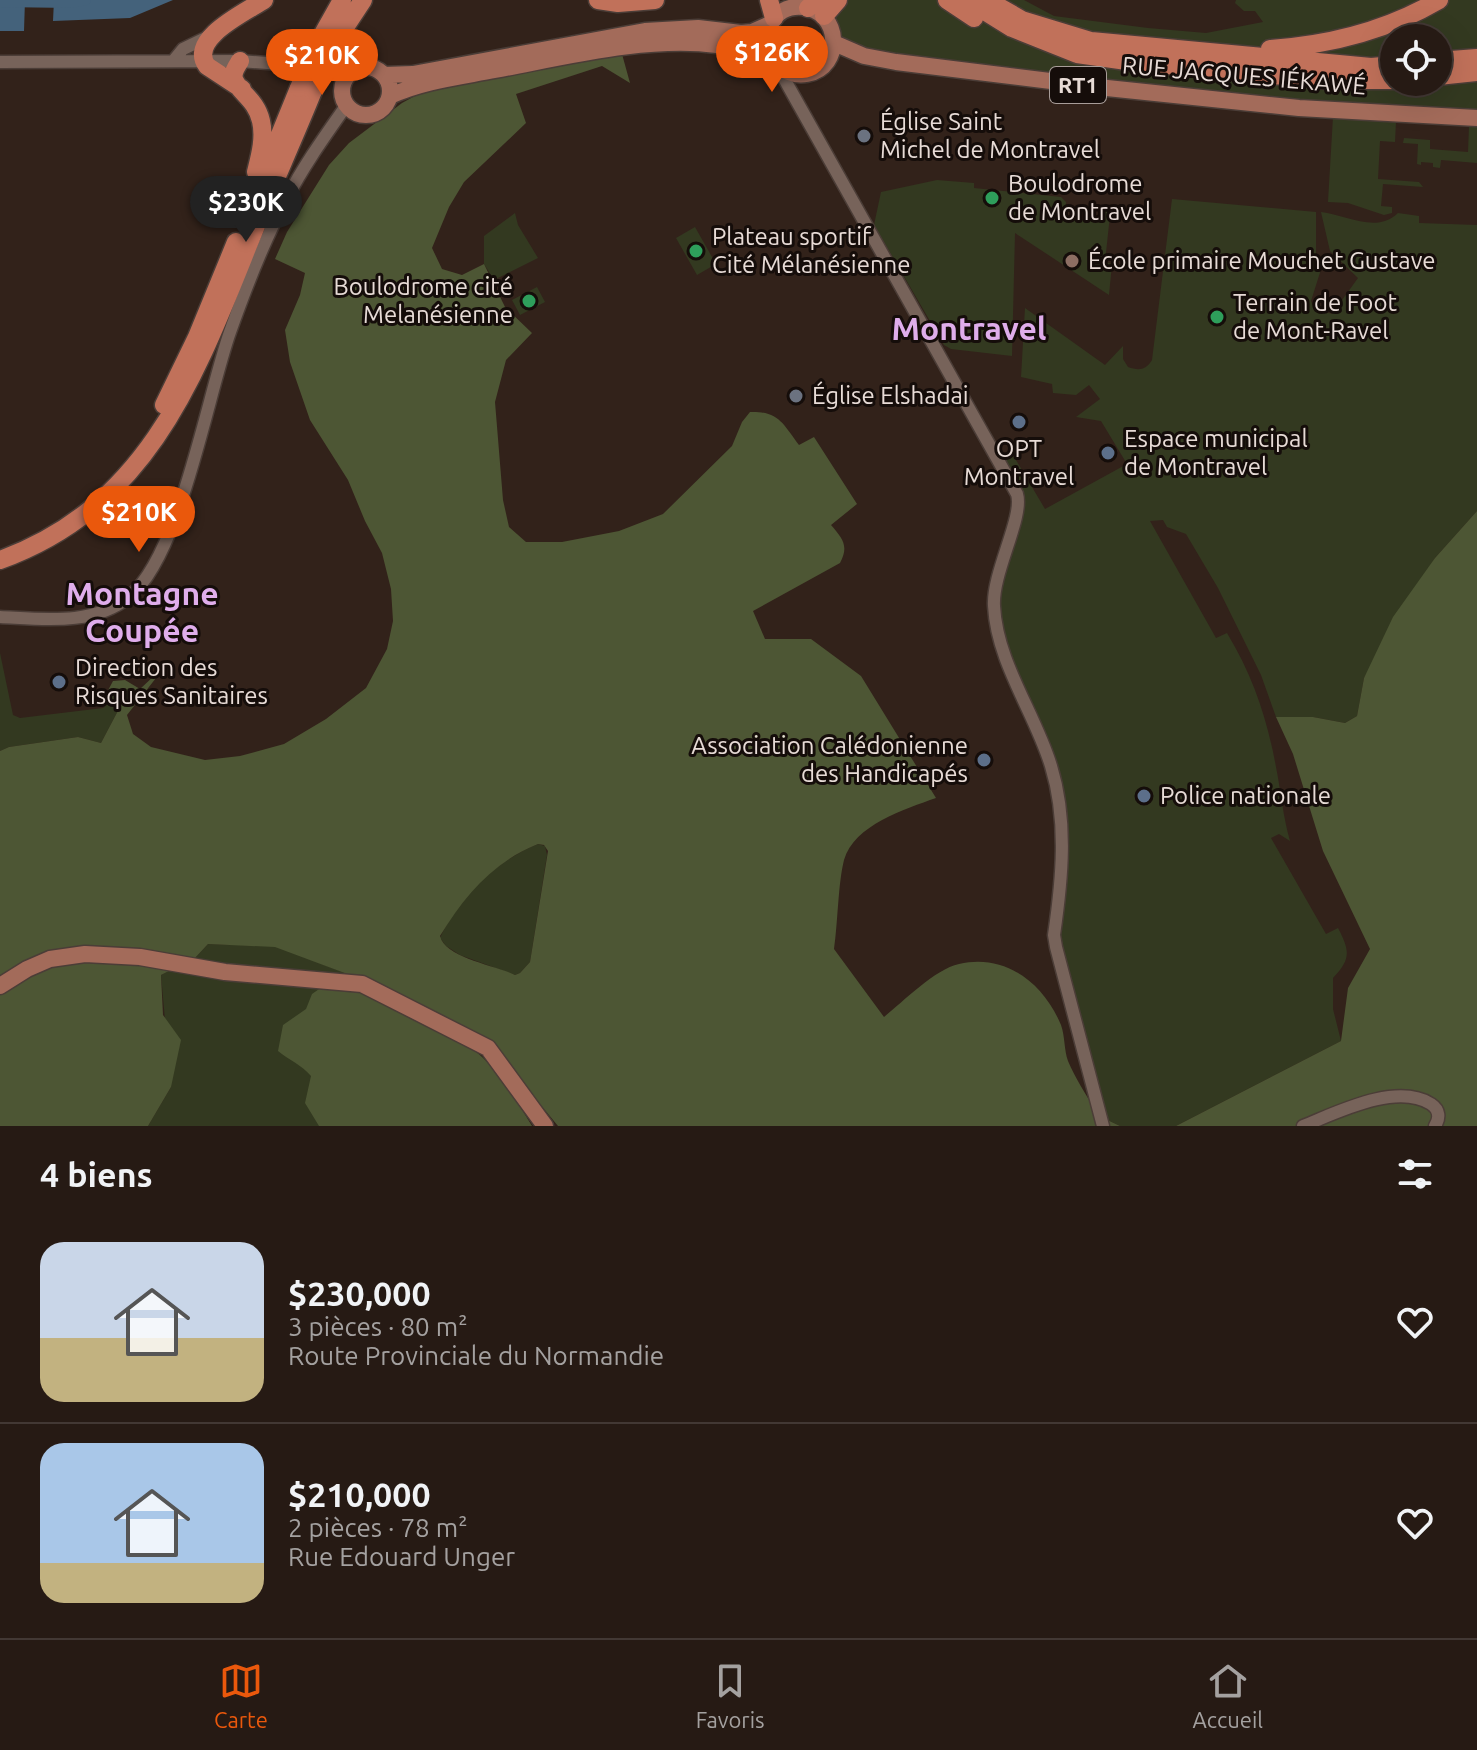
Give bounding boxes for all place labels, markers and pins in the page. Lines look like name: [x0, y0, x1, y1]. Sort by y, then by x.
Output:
pin: $126K: [716, 26, 828, 94]
pin: $210K: [266, 29, 378, 97]
place label: Église Saint Michel de Montravel: [880, 107, 1100, 163]
marker: Église Saint Michel de Montravel: [855, 127, 873, 145]
place label: Boulodrome de Montravel: [1008, 170, 1151, 225]
pin: $230K: [190, 176, 302, 244]
marker: Boulodrome de Montravel: [983, 189, 1001, 207]
place label: Plateau sportif Cité Mélanésienne: [712, 223, 911, 278]
marker: Plateau sportif Cité Mélanésienne: [687, 242, 705, 260]
place label: École primaire Mouchet Gustave: [1088, 246, 1436, 274]
marker: École primaire Mouchet Gustave: [1063, 252, 1081, 270]
place label: Boulodrome cité Melanésienne: [333, 273, 513, 328]
place label: Terrain de Foot de Mont-Ravel: [1233, 289, 1397, 344]
marker: Boulodrome cité Melanésienne: [520, 292, 538, 310]
marker: Terrain de Foot de Mont-Ravel: [1208, 308, 1226, 326]
place label: Église Elshadai: [812, 381, 969, 409]
marker: Église Elshadai: [787, 387, 805, 405]
marker: OPT Montravel: [1010, 413, 1028, 431]
place label: Espace municipal de Montravel: [1124, 425, 1308, 480]
place label: OPT Montravel: [964, 435, 1074, 490]
marker: Espace municipal de Montravel: [1099, 444, 1117, 462]
pin: $210K: [83, 486, 195, 554]
place label: Direction des Risques Sanitaires: [75, 654, 268, 709]
marker: Direction des Risques Sanitaires: [50, 673, 68, 691]
place label: Association Calédonienne des Handicapés: [691, 732, 968, 787]
marker: Association Calédonienne des Handicapés: [975, 751, 993, 769]
place label: Police nationale: [1160, 782, 1331, 809]
marker: Police nationale: [1135, 787, 1153, 805]

